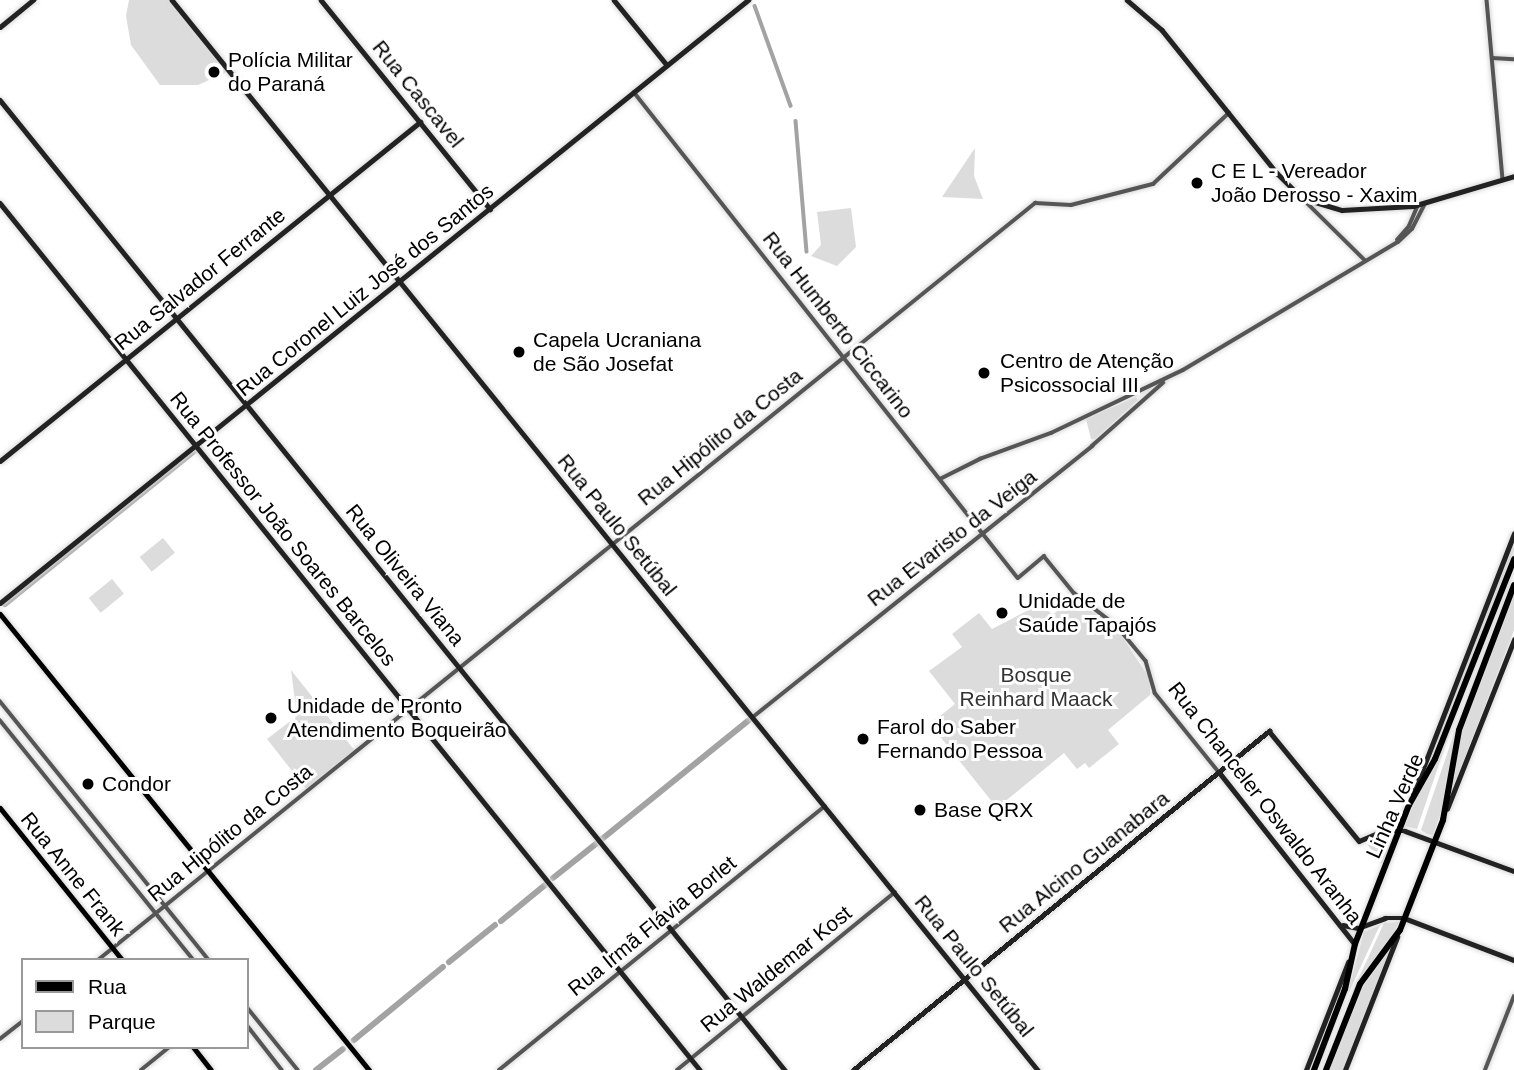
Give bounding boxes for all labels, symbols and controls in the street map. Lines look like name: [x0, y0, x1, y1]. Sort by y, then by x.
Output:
street label: Rua Cascavel: [367, 35, 469, 153]
place label: Polícia Militar do Paraná: [228, 47, 353, 97]
marker: Polícia Militar do Paraná: [206, 64, 222, 80]
place label: C E L - Vereador João Derosso - Xaxim: [1211, 158, 1418, 208]
marker: C E L - Vereador João Derosso - Xaxim: [1189, 175, 1205, 191]
street label: Rua Coronel Luiz José dos Santos: [231, 178, 499, 402]
street label: Rua Salvador Ferrante: [110, 202, 290, 356]
street label: Rua Humberto Ciccarino: [757, 227, 919, 423]
place label: Capela Ucraniana de São Josefat: [533, 327, 701, 377]
marker: Capela Ucraniana de São Josefat: [511, 344, 527, 360]
place label: Centro de Atenção Psicossocial III: [1000, 348, 1175, 398]
street label: Rua Hipólito da Costa: [633, 363, 807, 511]
marker: Centro de Atenção Psicossocial III: [974, 363, 994, 383]
street label: Rua Professor João Soares Barcelos: [164, 387, 402, 671]
street label: Rua Paulo Setúbal: [552, 449, 682, 601]
street label: Rua Evaristo da Veiga: [862, 464, 1042, 612]
street label: Rua Oliveira Viana: [340, 499, 470, 651]
place label: Unidade de Saúde Tapajós: [1018, 588, 1157, 638]
marker: Unidade de Saúde Tapajós: [992, 603, 1012, 623]
park label: Bosque Reinhard Maack: [960, 662, 1112, 712]
street label: Rua Chanceler Oswaldo Aranha: [1162, 677, 1368, 929]
place label: Unidade de Pronto Atendimento Boqueirão: [287, 693, 506, 743]
marker: Unidade de Pronto Atendimento Boqueirão: [261, 708, 281, 728]
place label: Farol do Saber Fernando Pessoa: [877, 714, 1043, 764]
marker: Farol do Saber Fernando Pessoa: [855, 731, 871, 747]
street label: Linha Verde: [1361, 750, 1429, 862]
street label: Rua Hipólito da Costa: [143, 759, 317, 907]
place label: Condor: [102, 771, 171, 797]
marker: Condor: [80, 776, 96, 792]
street label: Rua Alcino Guanabara: [994, 785, 1174, 939]
place label: Base QRX: [934, 797, 1033, 823]
marker: Base QRX: [912, 802, 928, 818]
street label: Rua Anne Frank: [15, 807, 131, 941]
street label: Rua Irmã Flávia Borlet: [563, 850, 741, 1002]
street label: Rua Paulo Setúbal: [909, 890, 1039, 1042]
street label: Rua Waldemar Kost: [695, 900, 857, 1038]
legend: [21, 958, 248, 1049]
text: Rua: [88, 975, 127, 998]
text: Parque: [88, 1010, 156, 1033]

